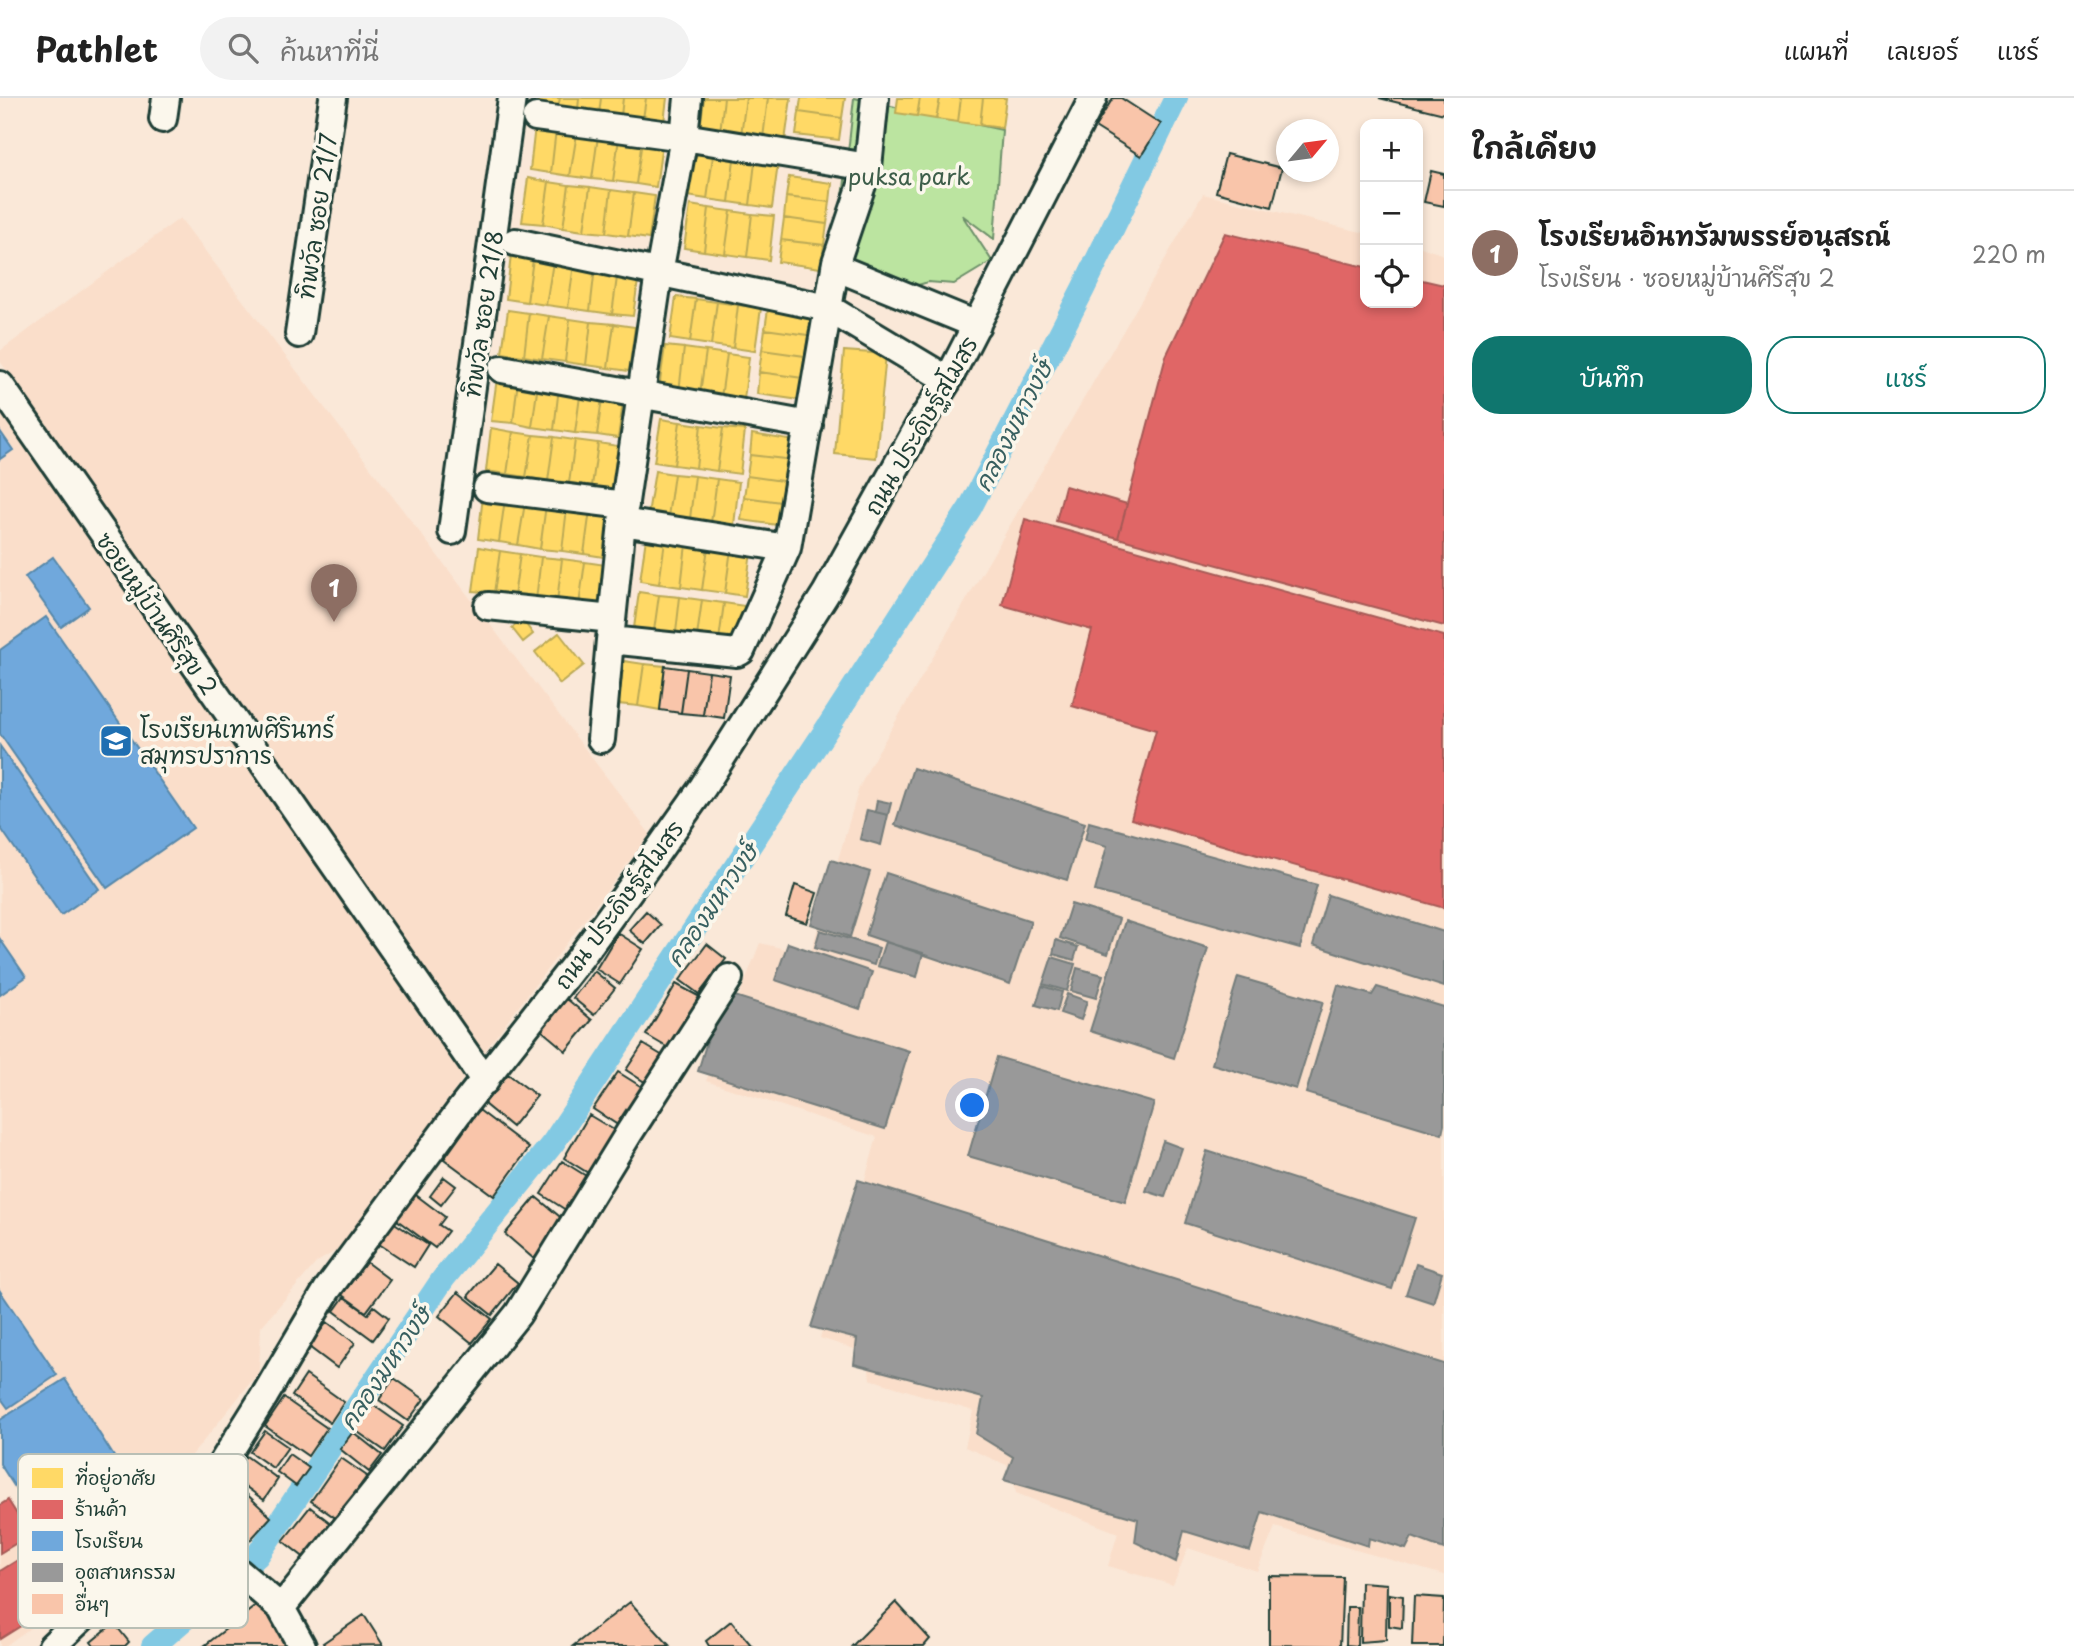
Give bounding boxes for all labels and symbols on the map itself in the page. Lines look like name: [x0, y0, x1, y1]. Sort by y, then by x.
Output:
north arrow: [1276, 119, 1339, 182]
street label: ทิพวัล ซอย 21/7: [287, 130, 345, 302]
park label: puksa park: [848, 158, 970, 193]
street label: ทิพวัล ซอย 21/8: [453, 228, 511, 400]
street label: ถนน ประดิษฐ์สโมสร: [854, 329, 986, 521]
water label: คลองมหาวงษ์: [964, 350, 1062, 497]
street label: ซอยหมู่บ้านศิรีสุข 2: [87, 524, 227, 703]
pin: 1: [311, 564, 357, 622]
place label: โรงเรียนเทพศิรินทร์ สมุทรปราการ: [140, 711, 335, 774]
school or university icon: โรงเรียนเทพศิรินทร์ สมุทรปราการ: [97, 722, 135, 760]
street label: ถนน ประดิษฐ์สโมสร: [545, 812, 691, 996]
water label: คลองมหาวงษ์: [656, 832, 768, 973]
your location: [955, 1088, 989, 1122]
water label: คลองมหาวงษ์: [329, 1295, 441, 1436]
legend: [18, 1454, 248, 1628]
text: ที่อยู่อาศัย: [75, 1461, 156, 1493]
text: ร้านค้า: [75, 1494, 127, 1522]
text: โรงเรียน: [75, 1526, 143, 1554]
text: อุตสาหกรรม: [75, 1557, 176, 1587]
text: อื่นๆ: [75, 1587, 109, 1617]

